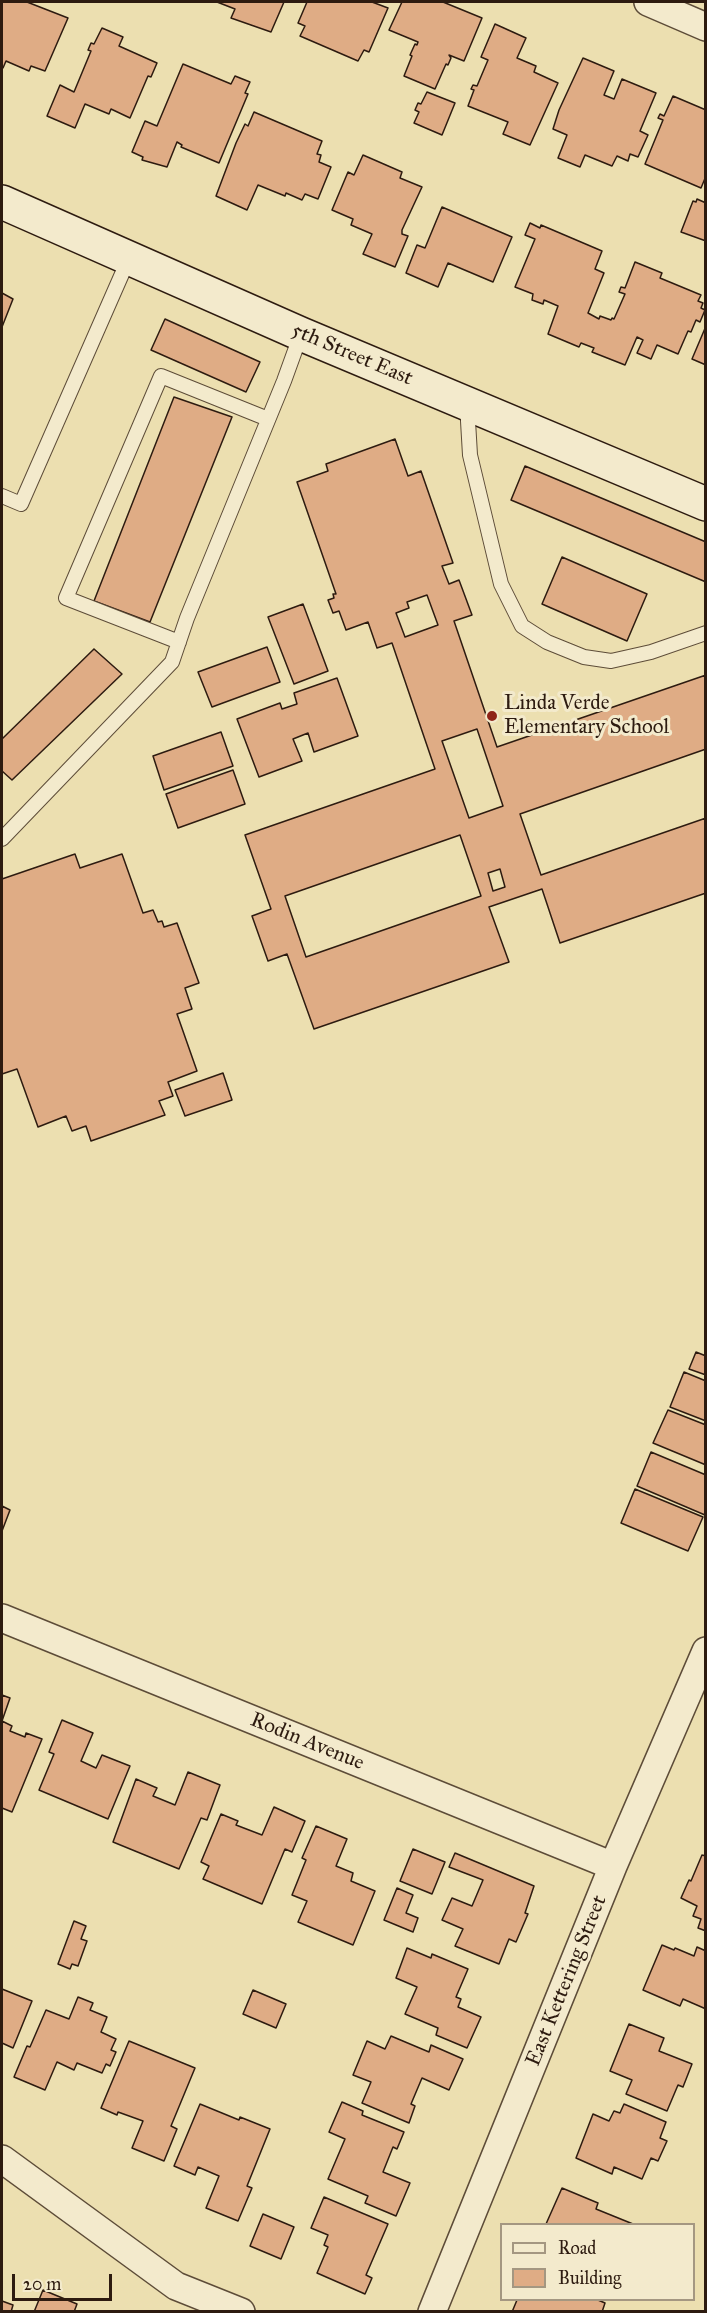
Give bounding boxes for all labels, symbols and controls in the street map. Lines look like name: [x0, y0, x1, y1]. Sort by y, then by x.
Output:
street label: 5th Street East: [288, 318, 416, 392]
place label: Linda Verde Elementary School: [504, 691, 669, 741]
marker: Linda Verde Elementary School: [485, 709, 499, 723]
street label: Rodin Avenue: [246, 1708, 368, 1776]
street label: East Kettering Street: [521, 1892, 613, 2070]
legend: [500, 2223, 695, 2301]
text: Road: [558, 2237, 596, 2259]
scale bar: [15, 2262, 116, 2300]
text: Building: [558, 2267, 621, 2289]
text: 20 m: [23, 2273, 61, 2295]

